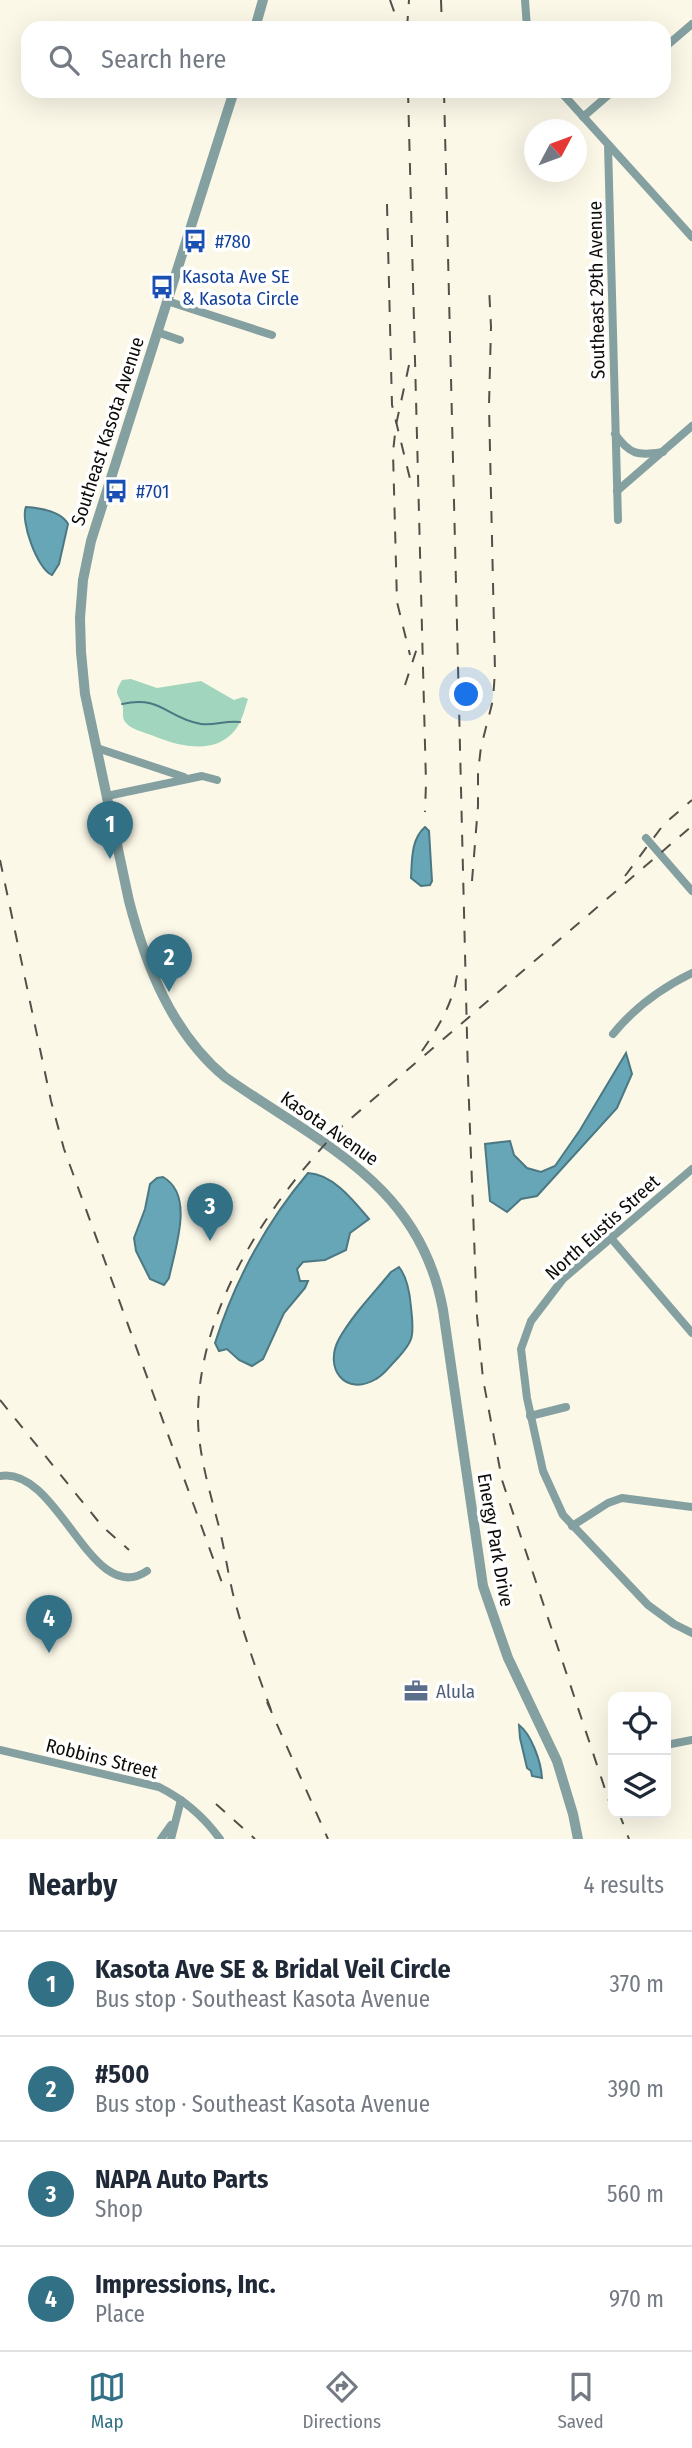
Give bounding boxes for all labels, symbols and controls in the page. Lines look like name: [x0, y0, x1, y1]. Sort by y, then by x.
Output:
search box: [21, 21, 671, 98]
icon: search: [45, 41, 83, 79]
text: Search here: [101, 44, 226, 75]
north arrow: [524, 119, 587, 182]
street label: Southeast 29th Avenue: [583, 201, 610, 379]
bus stop icon: #780: [181, 227, 209, 255]
place label: #780: [215, 230, 251, 253]
place label: Kasota Ave SE & Kasota Circle: [182, 265, 299, 310]
bus stop icon: Kasota Ave SE & Kasota Circle: [148, 273, 176, 301]
street label: Southeast Kasota Avenue: [66, 334, 149, 528]
bus stop icon: #701: [102, 477, 130, 505]
place label: #701: [136, 480, 169, 503]
your location: [449, 677, 483, 711]
pin: 1: [87, 801, 133, 859]
pin: 2: [146, 934, 192, 992]
street label: Kasota Avenue: [276, 1086, 383, 1171]
street label: North Eustis Street: [540, 1170, 665, 1285]
pin: 3: [187, 1183, 233, 1241]
street label: Energy Park Drive: [472, 1472, 519, 1608]
pin: 4: [26, 1595, 72, 1653]
office icon: Alula: [402, 1677, 430, 1705]
place label: Alula: [436, 1680, 475, 1703]
map controls: [608, 1692, 671, 1818]
button: locate: [608, 1692, 671, 1755]
street label: Robbins Street: [44, 1733, 161, 1784]
button: layers: [608, 1755, 671, 1818]
text: Nearby: [28, 1867, 117, 1903]
text: 4 results: [583, 1871, 664, 1899]
text: Kasota Ave SE & Bridal Veil Circle: [95, 1954, 451, 1985]
text: 1: [46, 1970, 56, 1998]
text: 370 m: [610, 1970, 664, 1998]
text: Bus stop · Southeast Kasota Avenue: [95, 1985, 430, 2013]
text: #500: [95, 2059, 149, 2090]
text: 2: [46, 2075, 56, 2103]
text: 390 m: [608, 2075, 664, 2103]
text: Bus stop · Southeast Kasota Avenue: [95, 2090, 430, 2118]
text: NAPA Auto Parts: [95, 2164, 268, 2195]
text: 3: [46, 2180, 56, 2208]
text: 560 m: [607, 2180, 664, 2208]
text: Shop: [95, 2195, 143, 2223]
text: Impressions, Inc.: [95, 2269, 276, 2300]
text: 4: [45, 2285, 57, 2313]
text: 970 m: [609, 2285, 664, 2313]
text: Place: [95, 2300, 145, 2328]
tab: Map: [88, 2368, 126, 2433]
tab: Directions: [302, 2368, 381, 2433]
tab: Saved: [557, 2368, 604, 2433]

